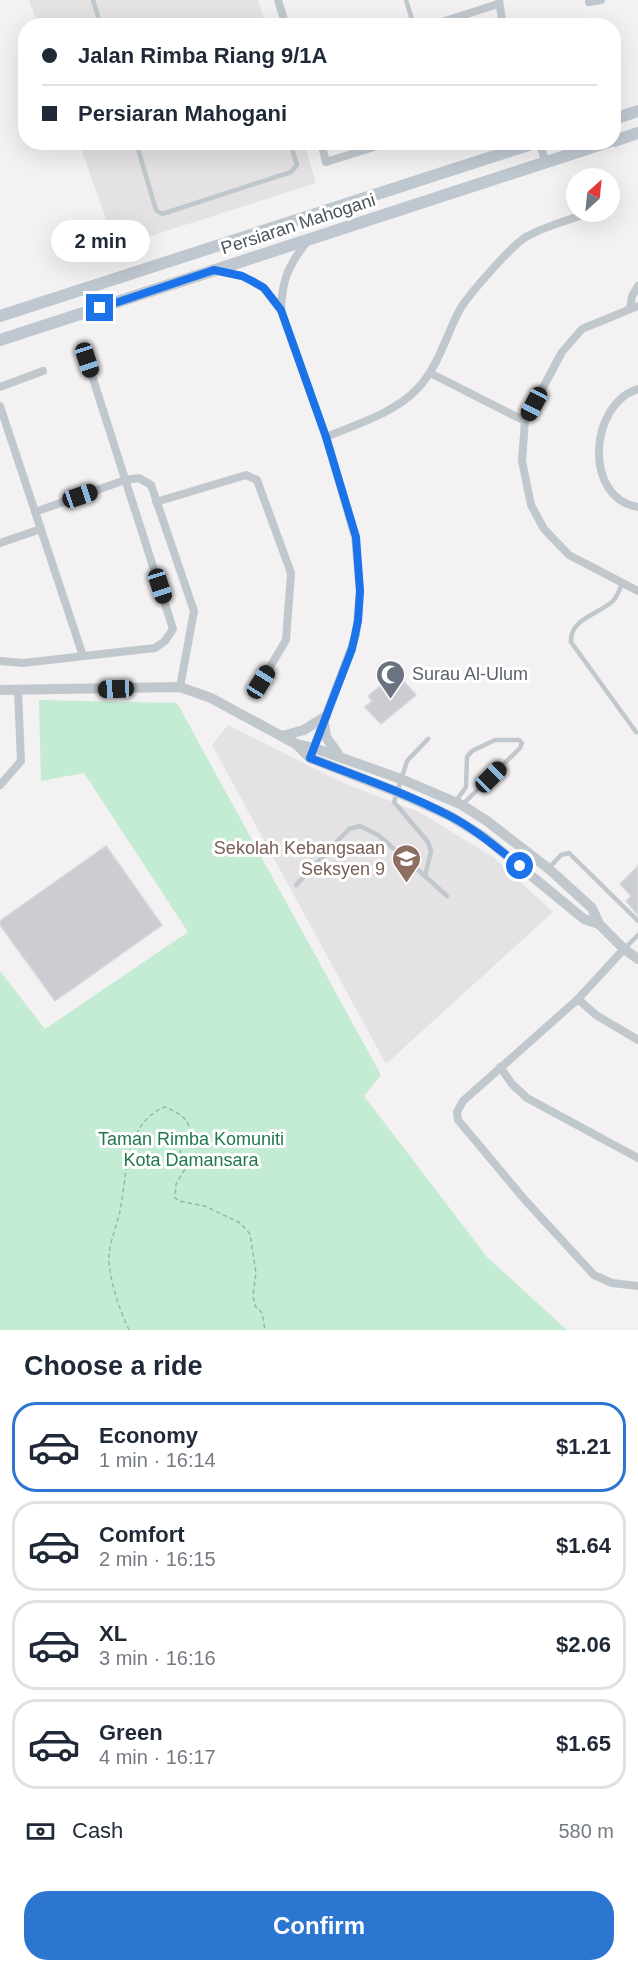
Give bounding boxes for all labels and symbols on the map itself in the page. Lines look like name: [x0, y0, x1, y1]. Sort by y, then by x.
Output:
north arrow: [566, 168, 620, 222]
street label: Persiaran Mahogani: [218, 190, 378, 258]
callout: 2 min: [51, 221, 150, 263]
route end: [86, 294, 113, 321]
car: [73, 340, 101, 380]
car: [518, 384, 550, 424]
car: [60, 482, 100, 510]
car: [146, 566, 174, 606]
mosque icon: Surau Al-Ulum: [375, 658, 407, 700]
car: [244, 662, 278, 702]
place label: Surau Al-Ulum: [412, 664, 528, 684]
car: [98, 679, 134, 699]
car: [472, 758, 510, 796]
place label: Sekolah Kebangsaan Seksyen 9: [214, 838, 385, 879]
school or university icon: Sekolah Kebangsaan Seksyen 9: [390, 842, 422, 884]
route start: [506, 852, 533, 879]
park label: Taman Rimba Komuniti Kota Damansara: [98, 1129, 284, 1170]

